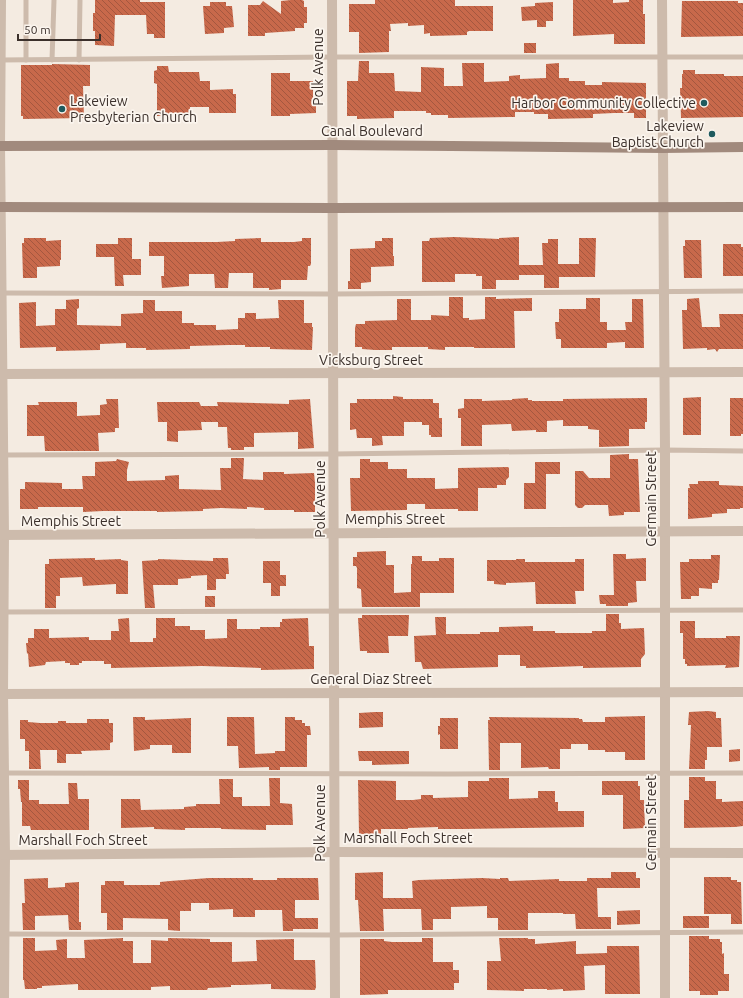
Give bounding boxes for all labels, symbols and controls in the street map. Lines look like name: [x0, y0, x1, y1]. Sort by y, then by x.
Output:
scale bar: [18, 16, 100, 42]
text: 50 m: [24, 23, 51, 36]
street label: Polk Avenue: [310, 28, 326, 106]
place label: Lakeview Presbyterian Church: [70, 93, 197, 125]
place label: Harbor Community Collective: [511, 95, 696, 111]
marker: Harbor Community Collective: [699, 98, 709, 108]
marker: Lakeview Presbyterian Church: [57, 104, 67, 114]
place label: Lakeview Baptist Church: [612, 118, 704, 150]
street label: Canal Boulevard: [321, 123, 423, 139]
marker: Lakeview Baptist Church: [707, 129, 717, 139]
street label: Vicksburg Street: [319, 352, 424, 368]
street label: Germain Street: [643, 451, 659, 547]
street label: Polk Avenue: [312, 460, 328, 538]
street label: Memphis Street: [345, 511, 445, 527]
street label: Memphis Street: [21, 513, 121, 529]
street label: General Diaz Street: [310, 671, 432, 687]
street label: Germain Street: [643, 775, 659, 871]
street label: Polk Avenue: [312, 784, 328, 862]
street label: Marshall Foch Street: [344, 830, 473, 846]
street label: Marshall Foch Street: [19, 832, 148, 848]

